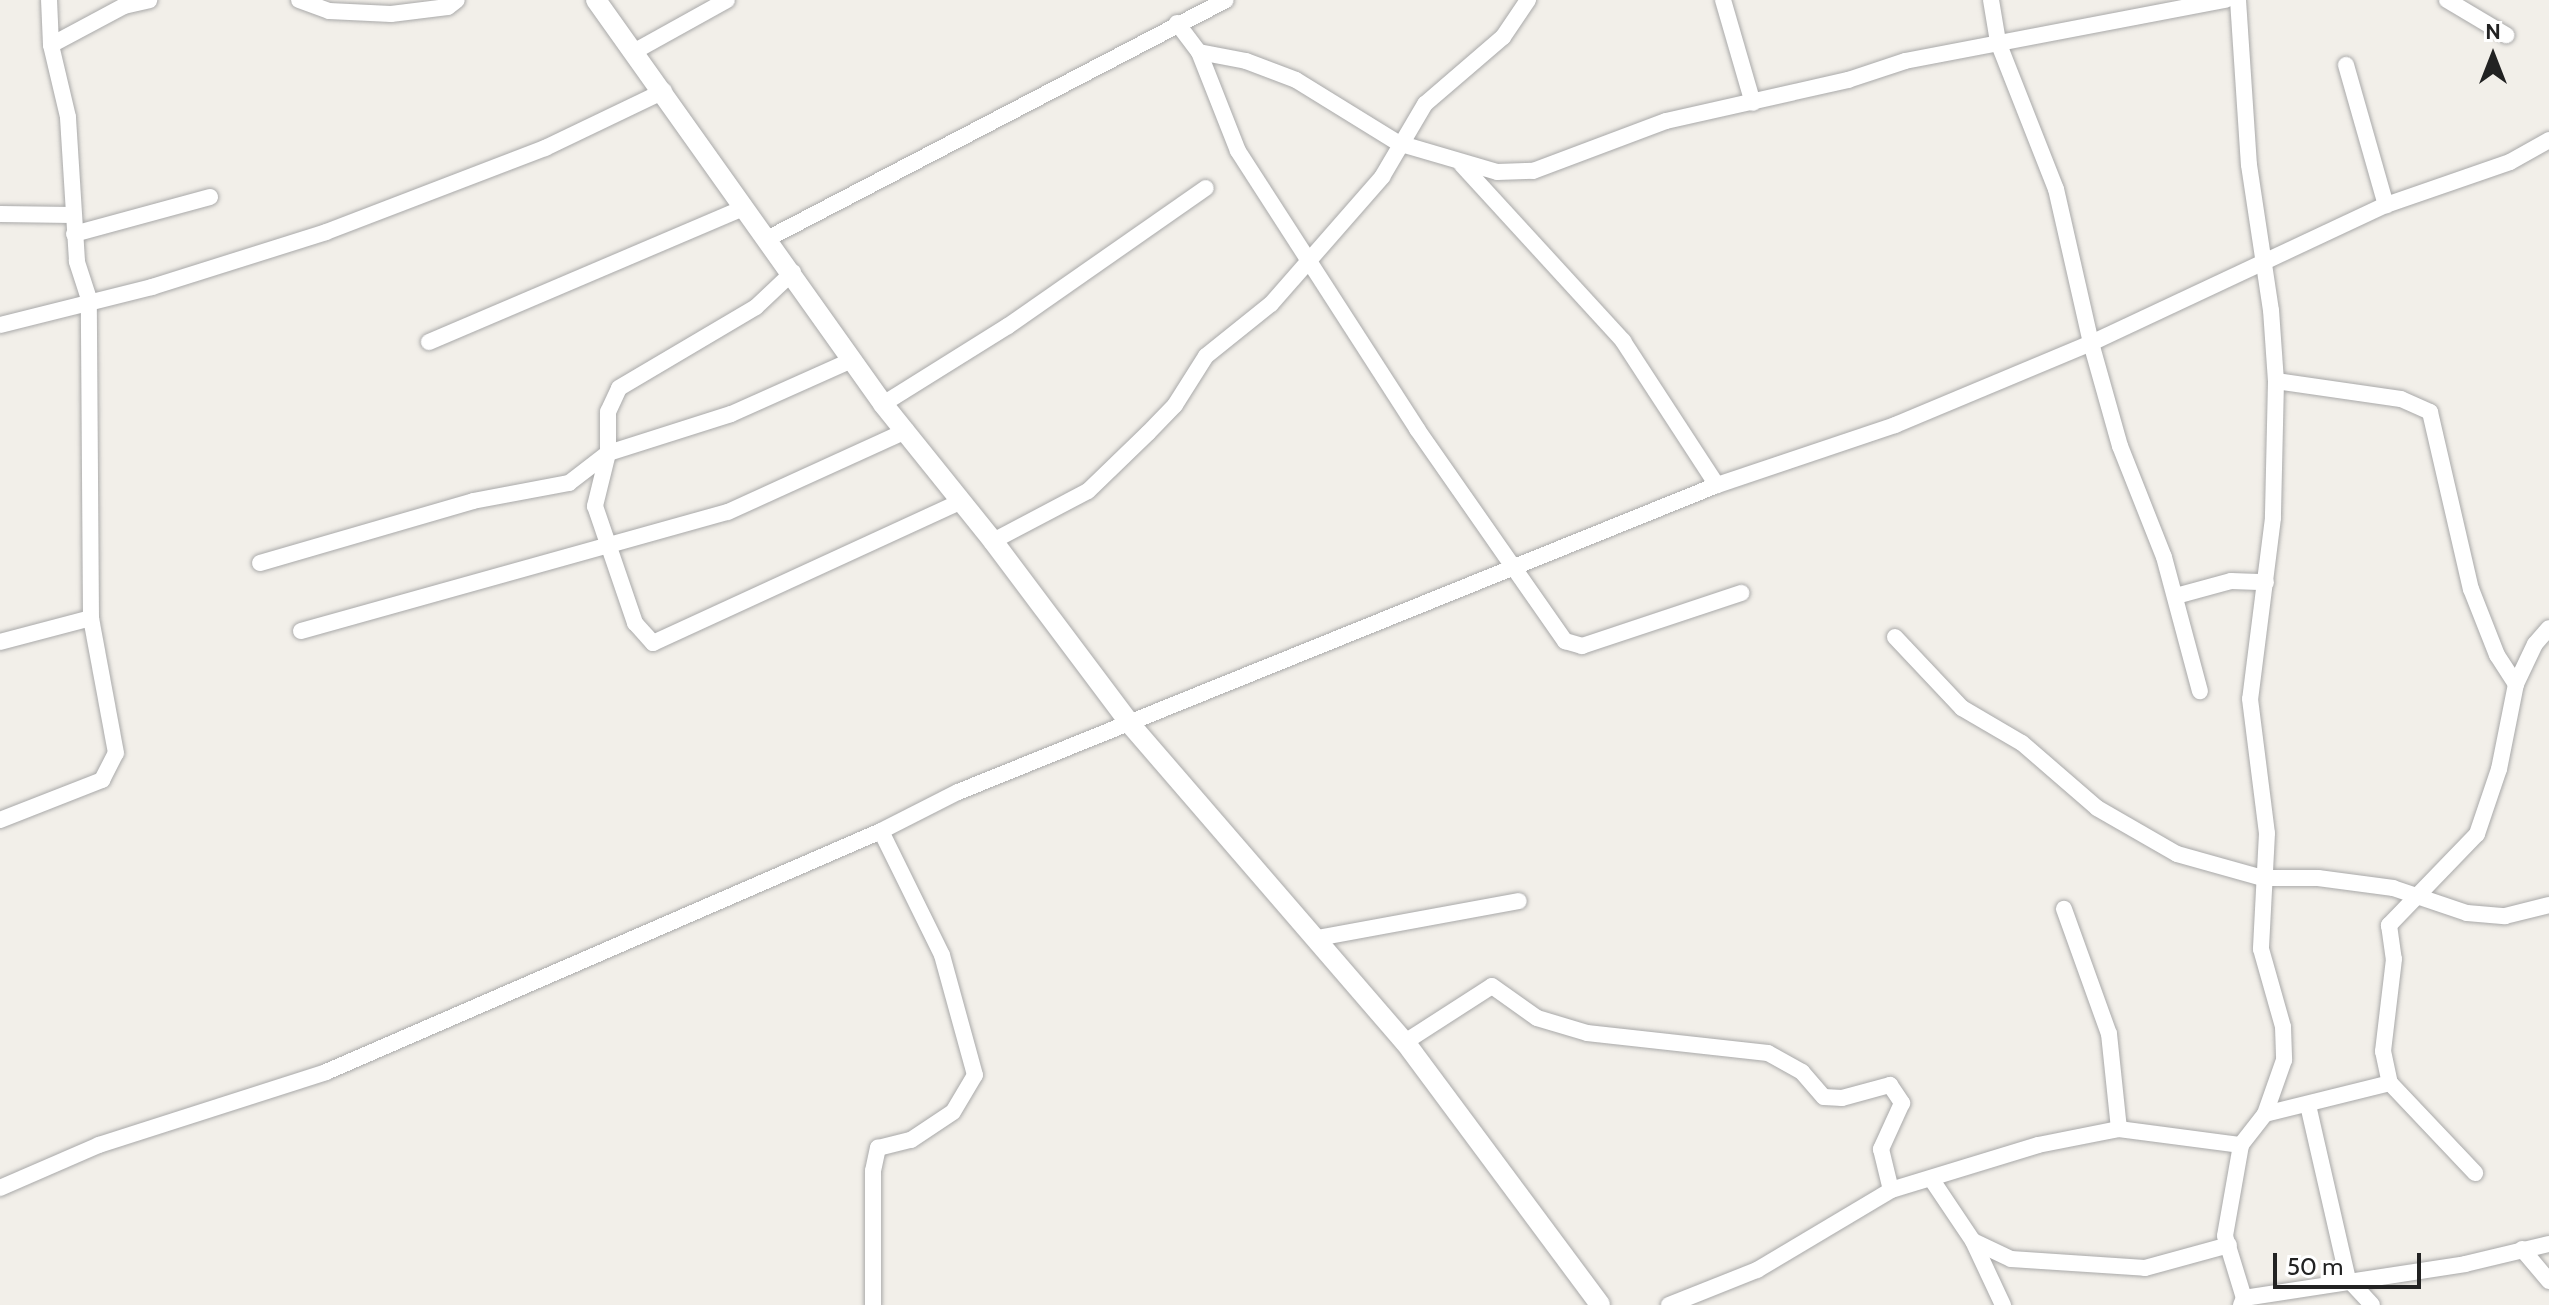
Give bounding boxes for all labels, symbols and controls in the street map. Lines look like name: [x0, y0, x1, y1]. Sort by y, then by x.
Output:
north arrow: [2453, 16, 2533, 96]
text: N: [2485, 18, 2501, 45]
scale bar: [2277, 1237, 2425, 1287]
text: 50 m: [2287, 1252, 2343, 1281]

